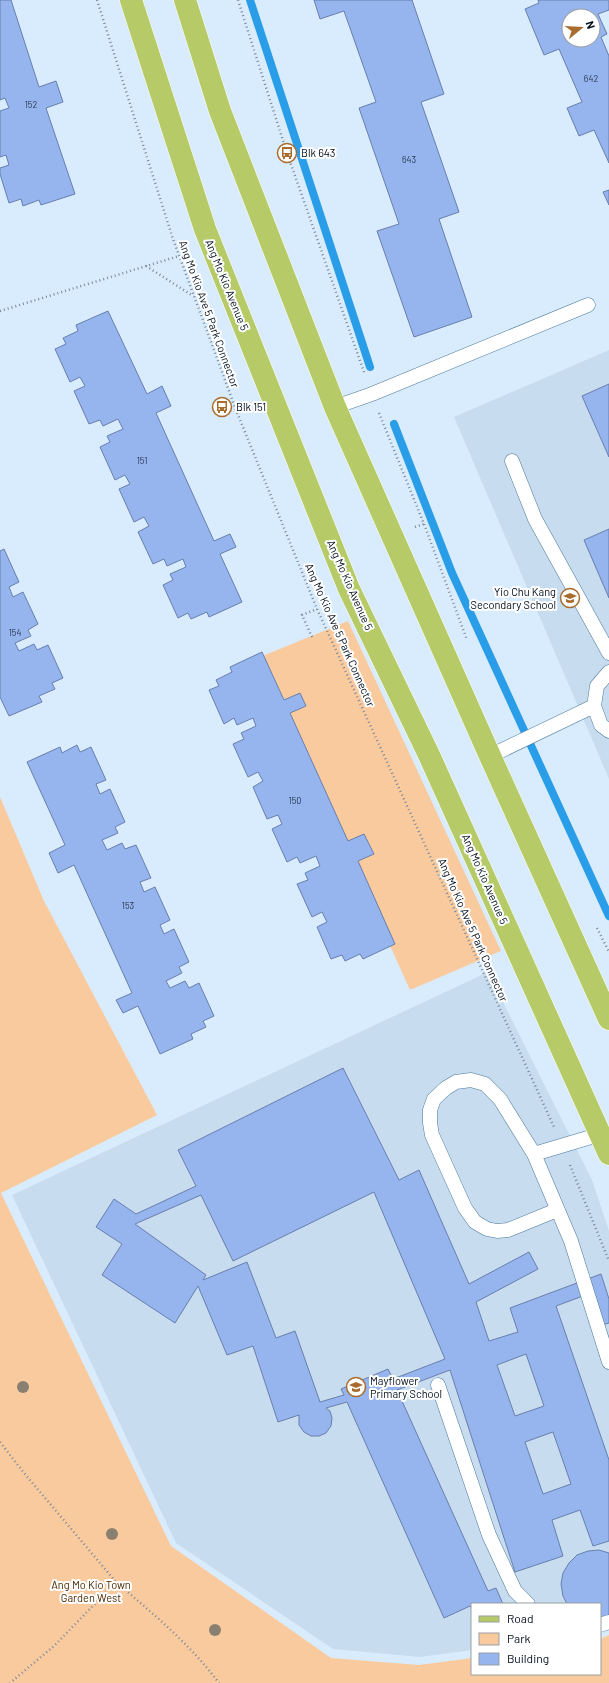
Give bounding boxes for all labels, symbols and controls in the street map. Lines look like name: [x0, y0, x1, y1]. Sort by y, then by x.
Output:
north arrow: [561, 8, 601, 48]
text: N: [584, 19, 598, 30]
house number: 642: [584, 73, 598, 84]
house number: 152: [25, 99, 37, 110]
bus stop icon: Blk 643: [276, 142, 298, 164]
place label: Blk 643: [301, 146, 336, 159]
house number: 643: [402, 154, 416, 165]
street label: Ang Mo Kio Avenue 5: [203, 237, 252, 333]
street label: Ang Mo Kio Ave 5 Park Connector: [177, 239, 242, 389]
bus stop icon: Blk 151: [211, 396, 233, 418]
place label: Blk 151: [236, 400, 266, 413]
house number: 151: [137, 455, 147, 466]
street label: Ang Mo Kio Avenue 5: [325, 538, 376, 632]
street label: Ang Mo Kio Ave 5 Park Connector: [303, 561, 378, 708]
place label: Yio Chu Kang Secondary School: [470, 585, 556, 611]
school or university icon: Yio Chu Kang Secondary School: [559, 587, 581, 609]
house number: 154: [9, 627, 21, 638]
house number: 150: [289, 795, 301, 806]
street label: Ang Mo Kio Avenue 5: [460, 832, 511, 926]
street label: Ang Mo Kio Ave 5 Park Connector: [436, 856, 511, 1003]
house number: 153: [122, 900, 135, 911]
place label: Mayflower Primary School: [370, 1374, 442, 1400]
school or university icon: Mayflower Primary School: [345, 1376, 367, 1398]
park label: Ang Mo Kio Town Garden West: [51, 1578, 131, 1604]
legend: [471, 1603, 601, 1675]
text: Road: [507, 1611, 534, 1625]
text: Park: [507, 1631, 531, 1645]
text: Building: [507, 1651, 549, 1665]

